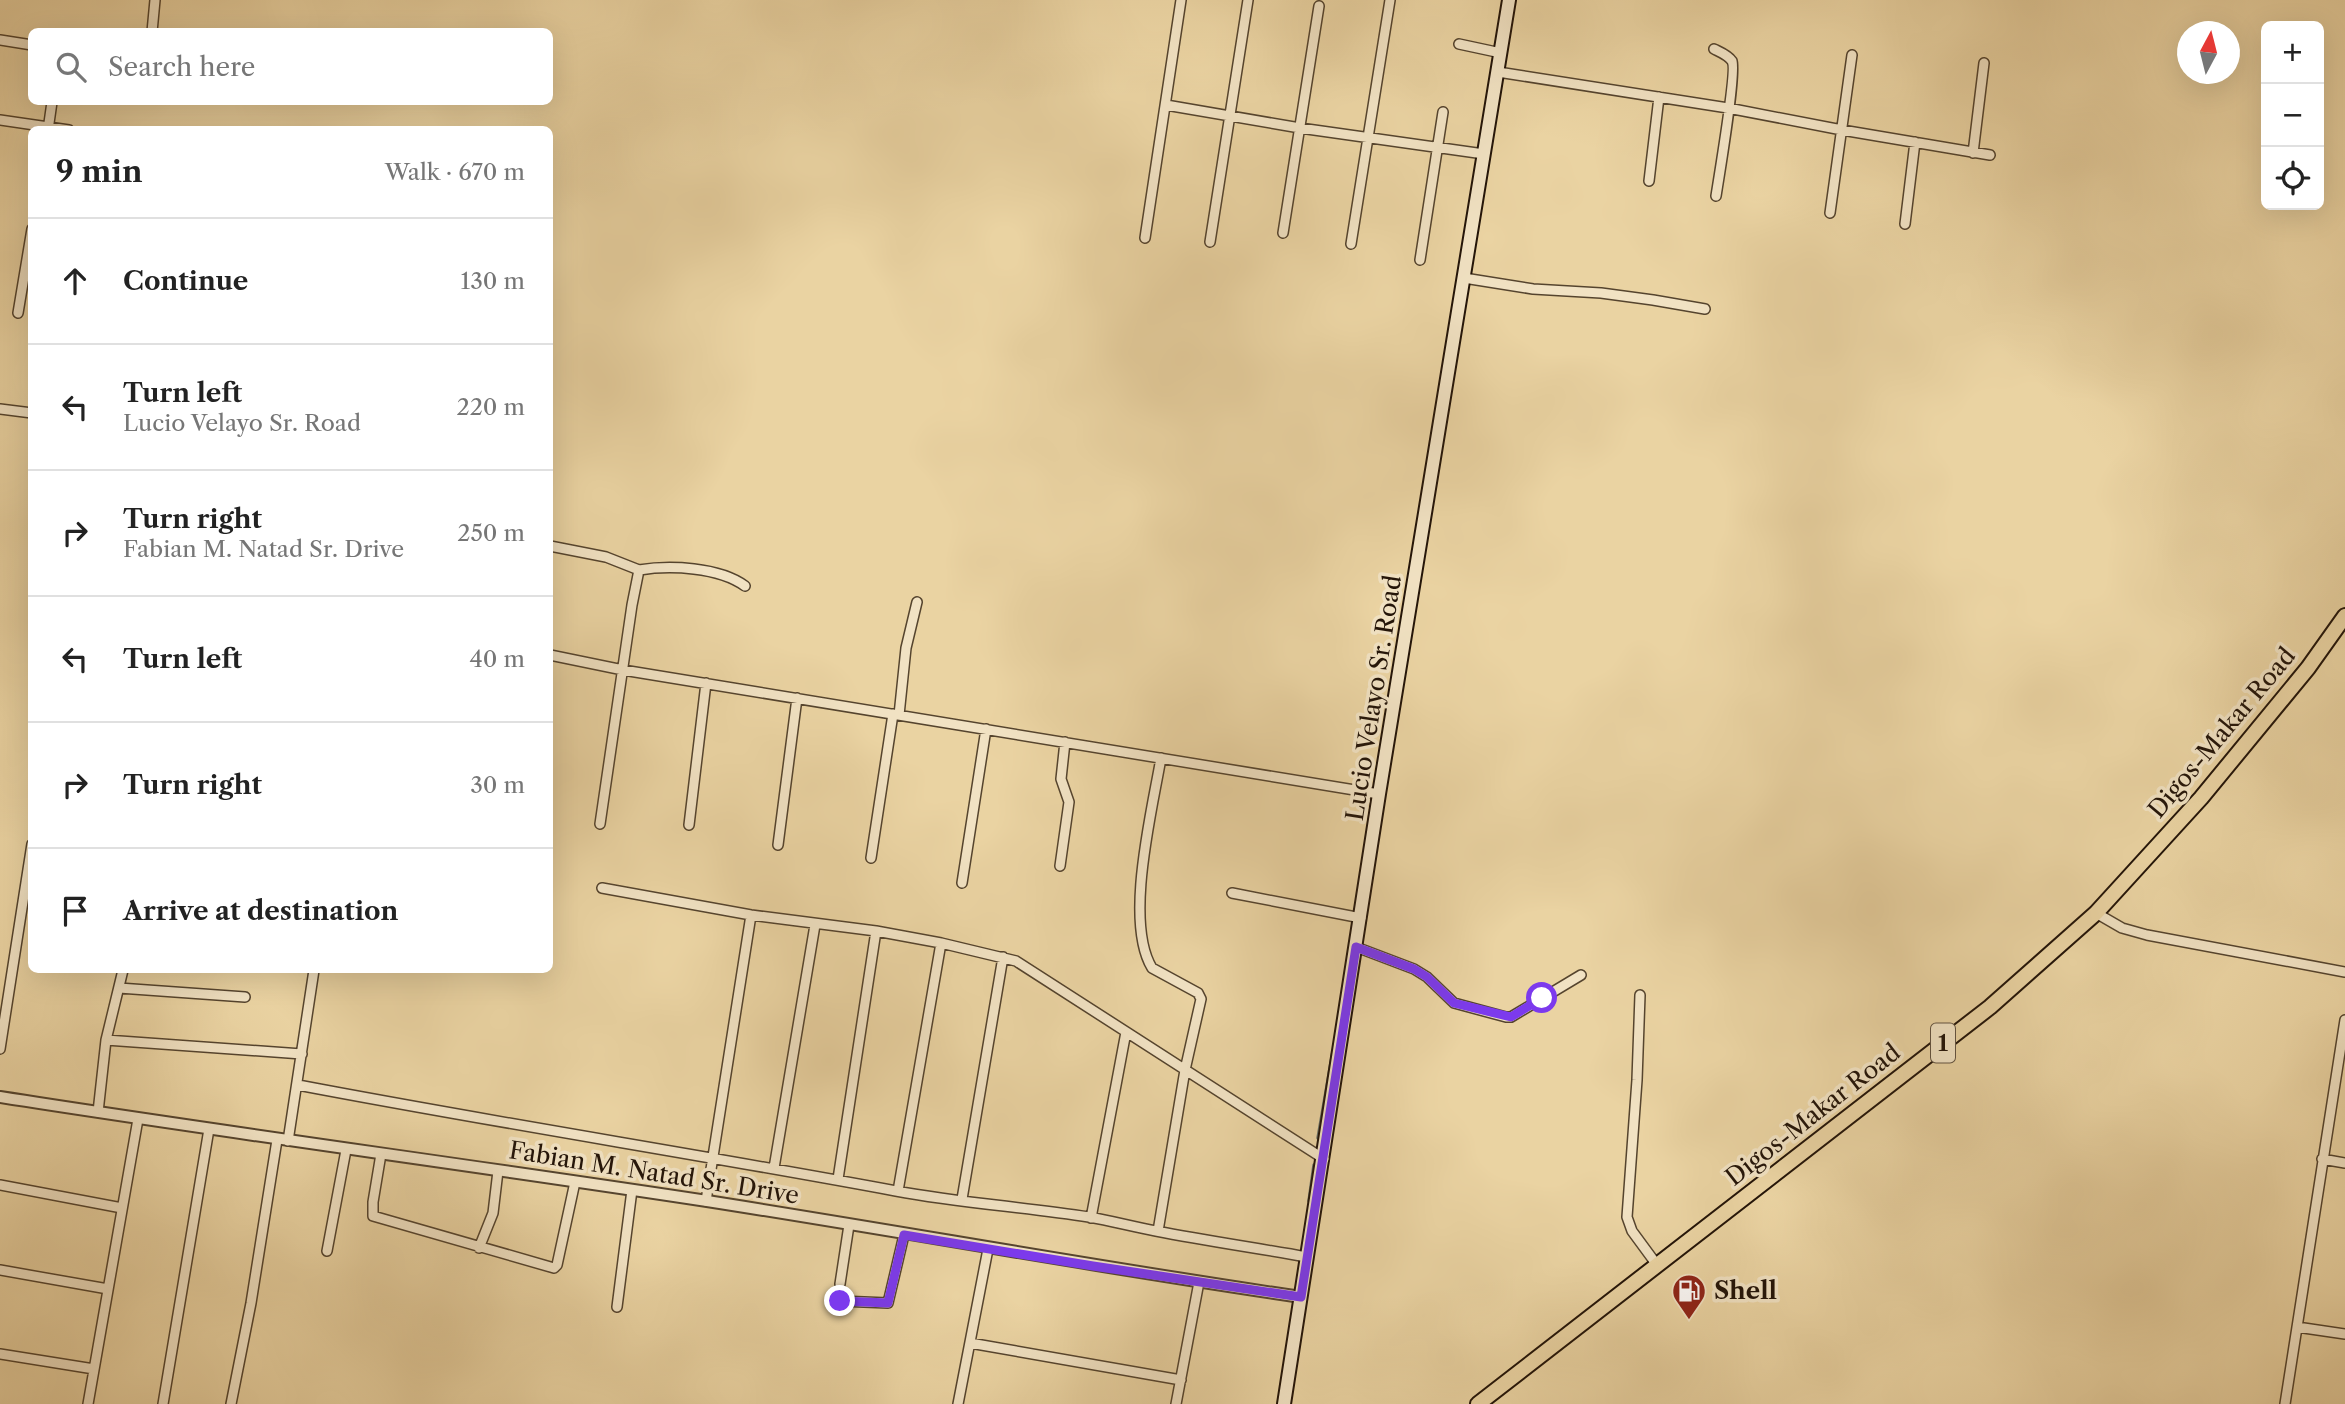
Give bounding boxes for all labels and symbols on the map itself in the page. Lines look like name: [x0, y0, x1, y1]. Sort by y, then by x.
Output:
north arrow: [2177, 21, 2240, 84]
street label: Lucio Velayo Sr. Road: [1340, 573, 1407, 823]
street label: Digos-Makar Road: [2142, 641, 2302, 824]
route start: [1526, 982, 1557, 1013]
road number: 1: [1931, 1024, 1955, 1062]
street label: Digos-Makar Road: [1720, 1037, 1906, 1192]
street label: Fabian M. Natad Sr. Drive: [507, 1135, 801, 1210]
fuel station icon: Shell: [1670, 1272, 1708, 1321]
place label: Shell: [1714, 1276, 1777, 1305]
route end: [824, 1285, 855, 1316]

